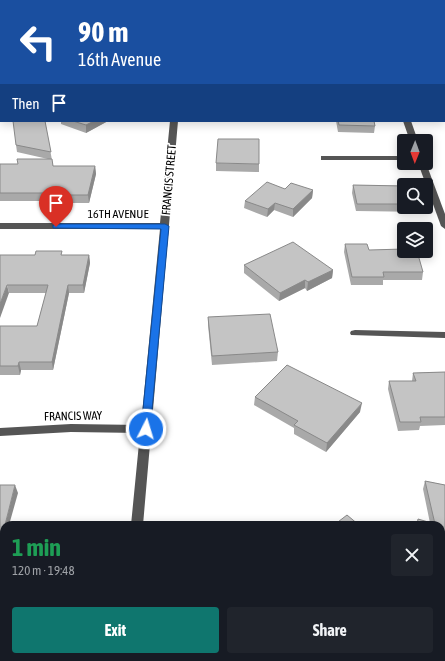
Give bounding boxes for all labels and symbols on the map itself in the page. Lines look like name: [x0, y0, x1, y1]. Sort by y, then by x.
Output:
north arrow: [397, 134, 433, 170]
street label: FRANCIS STREET: [159, 143, 179, 216]
pin: [39, 186, 73, 227]
street label: 16TH AVENUE: [87, 207, 149, 221]
street label: FRANCIS WAY: [44, 408, 103, 424]
position arrow: [125, 408, 167, 450]

